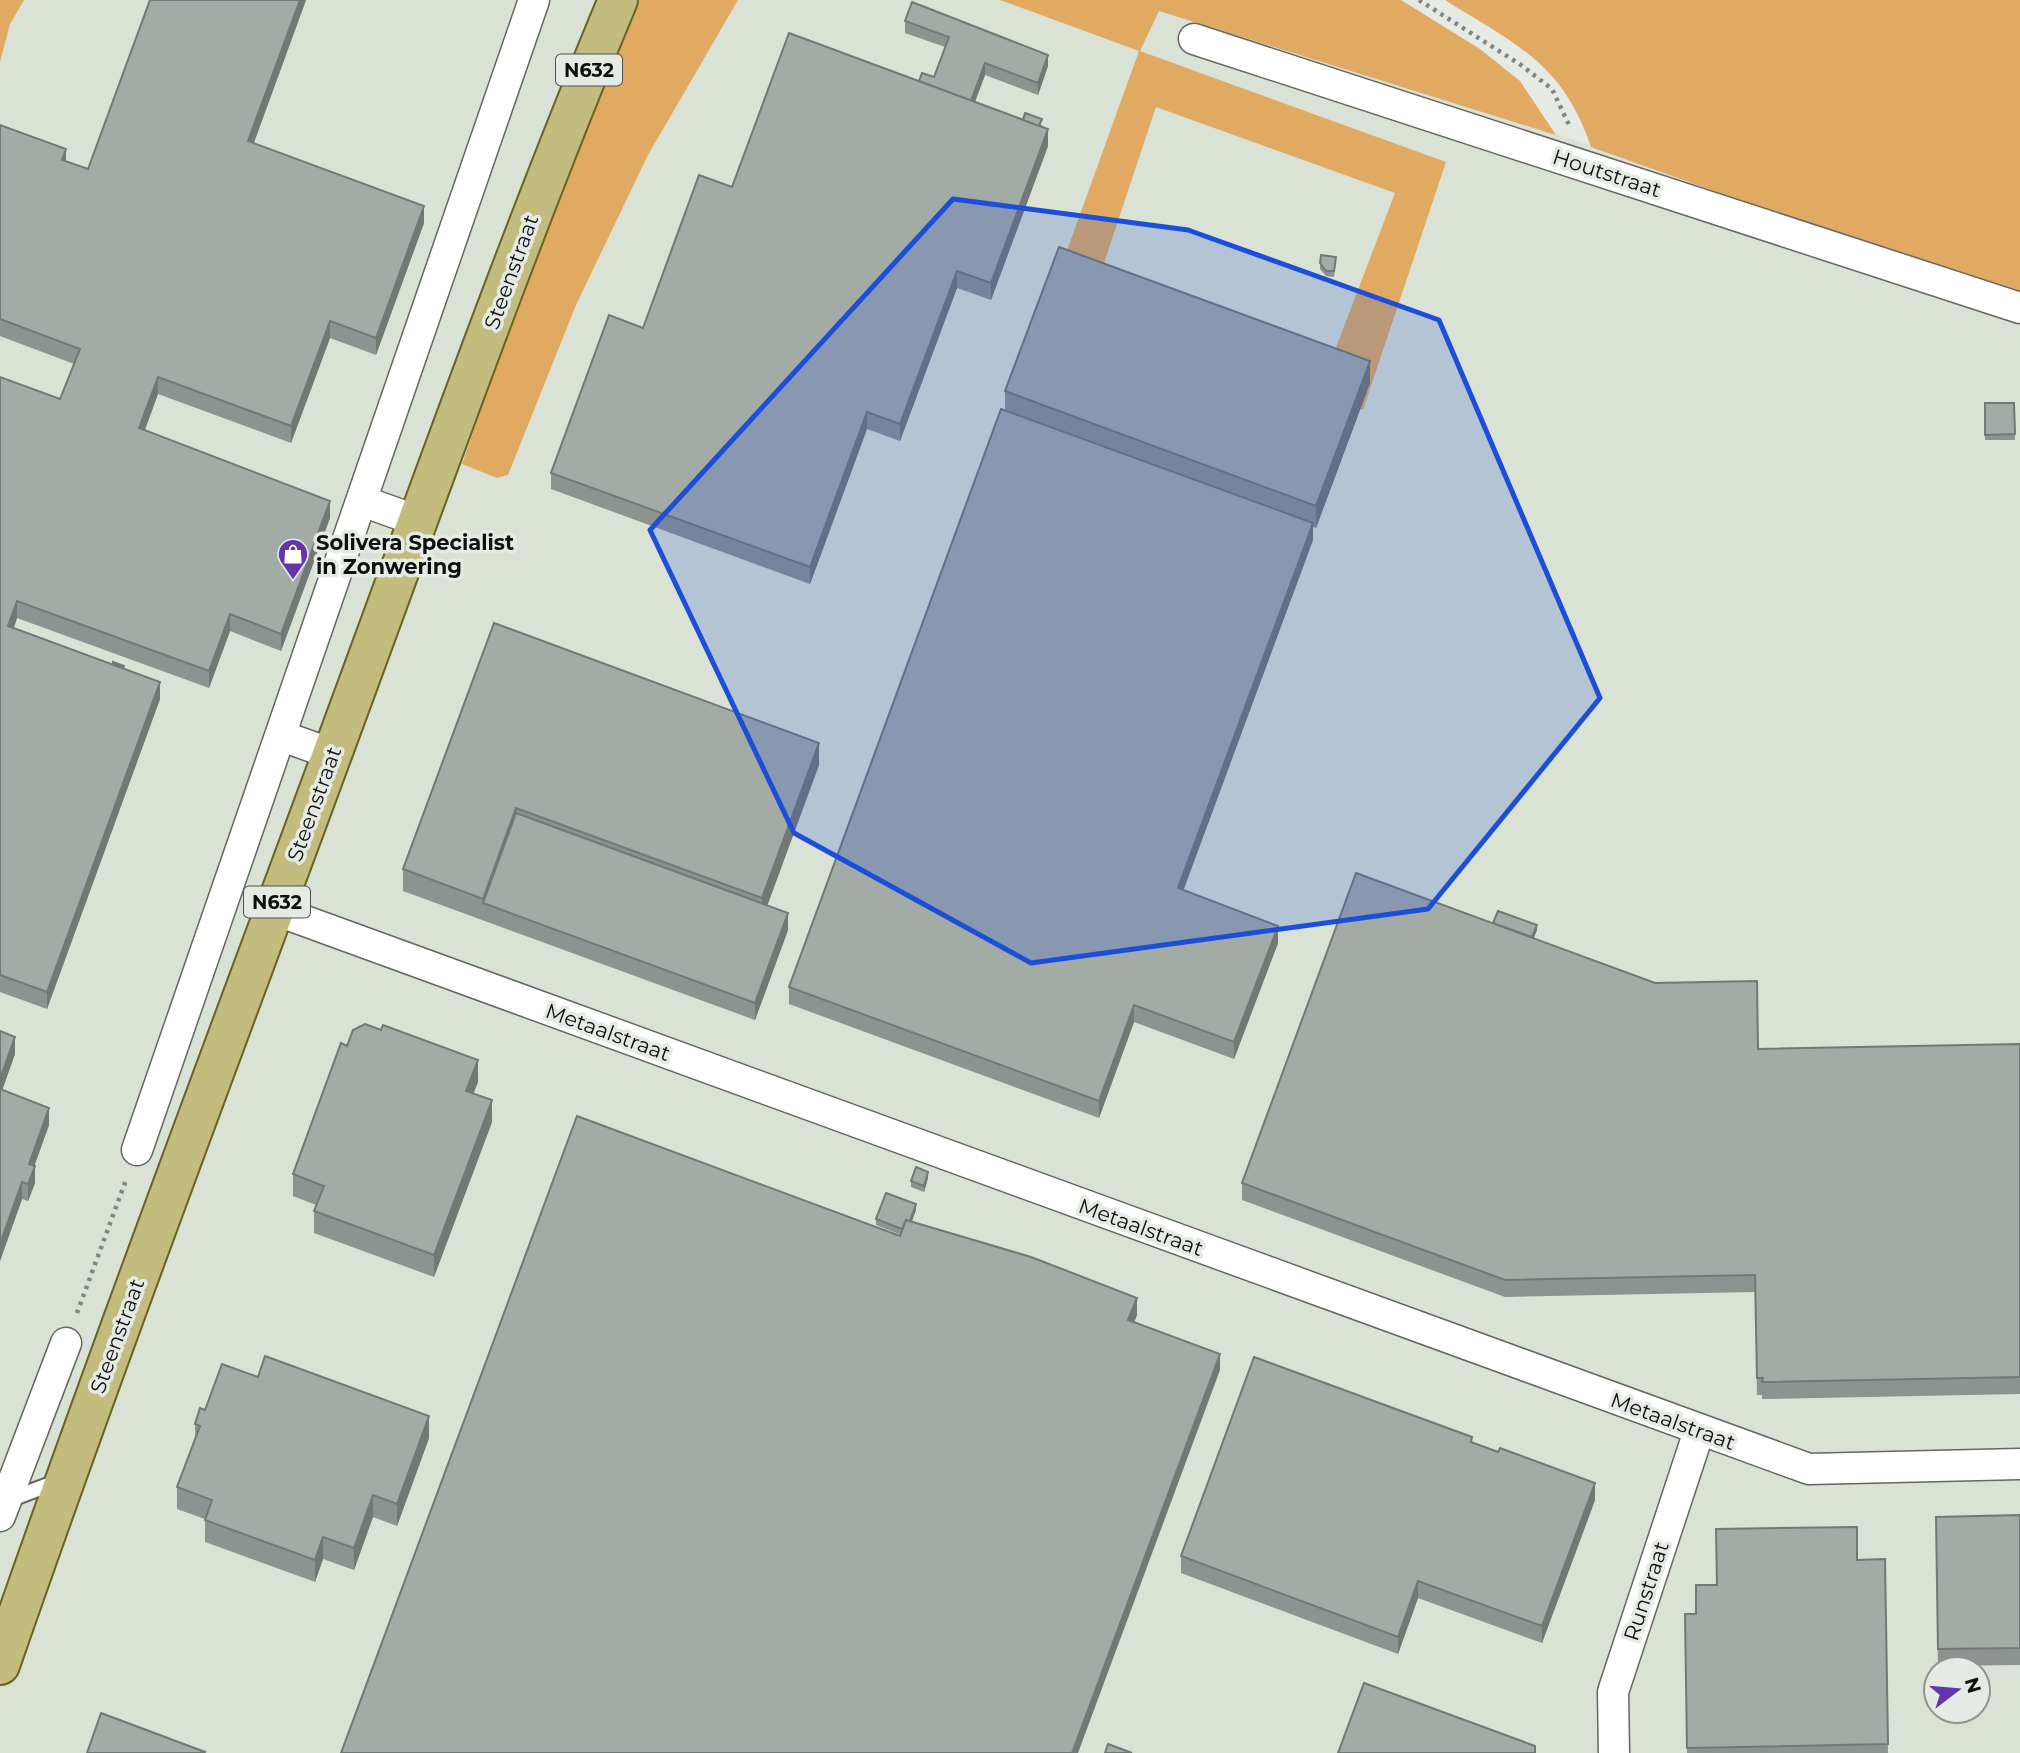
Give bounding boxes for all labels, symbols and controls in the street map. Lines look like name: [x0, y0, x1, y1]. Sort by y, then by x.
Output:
road number: N632: [556, 54, 622, 86]
street label: Houtstraat: [1550, 144, 1664, 202]
street label: Steenstraat: [479, 211, 543, 333]
place label: Solivera Specialist in Zonwering: [316, 530, 514, 579]
shop icon: Solivera Specialist in Zonwering: [276, 537, 310, 581]
street label: Steenstraat: [282, 743, 346, 865]
road number: N632: [244, 887, 310, 918]
street label: Metaalstraat: [542, 998, 674, 1066]
street label: Metaalstraat: [1075, 1193, 1207, 1261]
street label: Steenstraat: [85, 1275, 149, 1397]
street label: Metaalstraat: [1607, 1387, 1739, 1455]
street label: Runstraat: [1618, 1538, 1674, 1644]
north arrow: [1922, 1655, 1992, 1725]
text: N: [1960, 1675, 1986, 1696]

